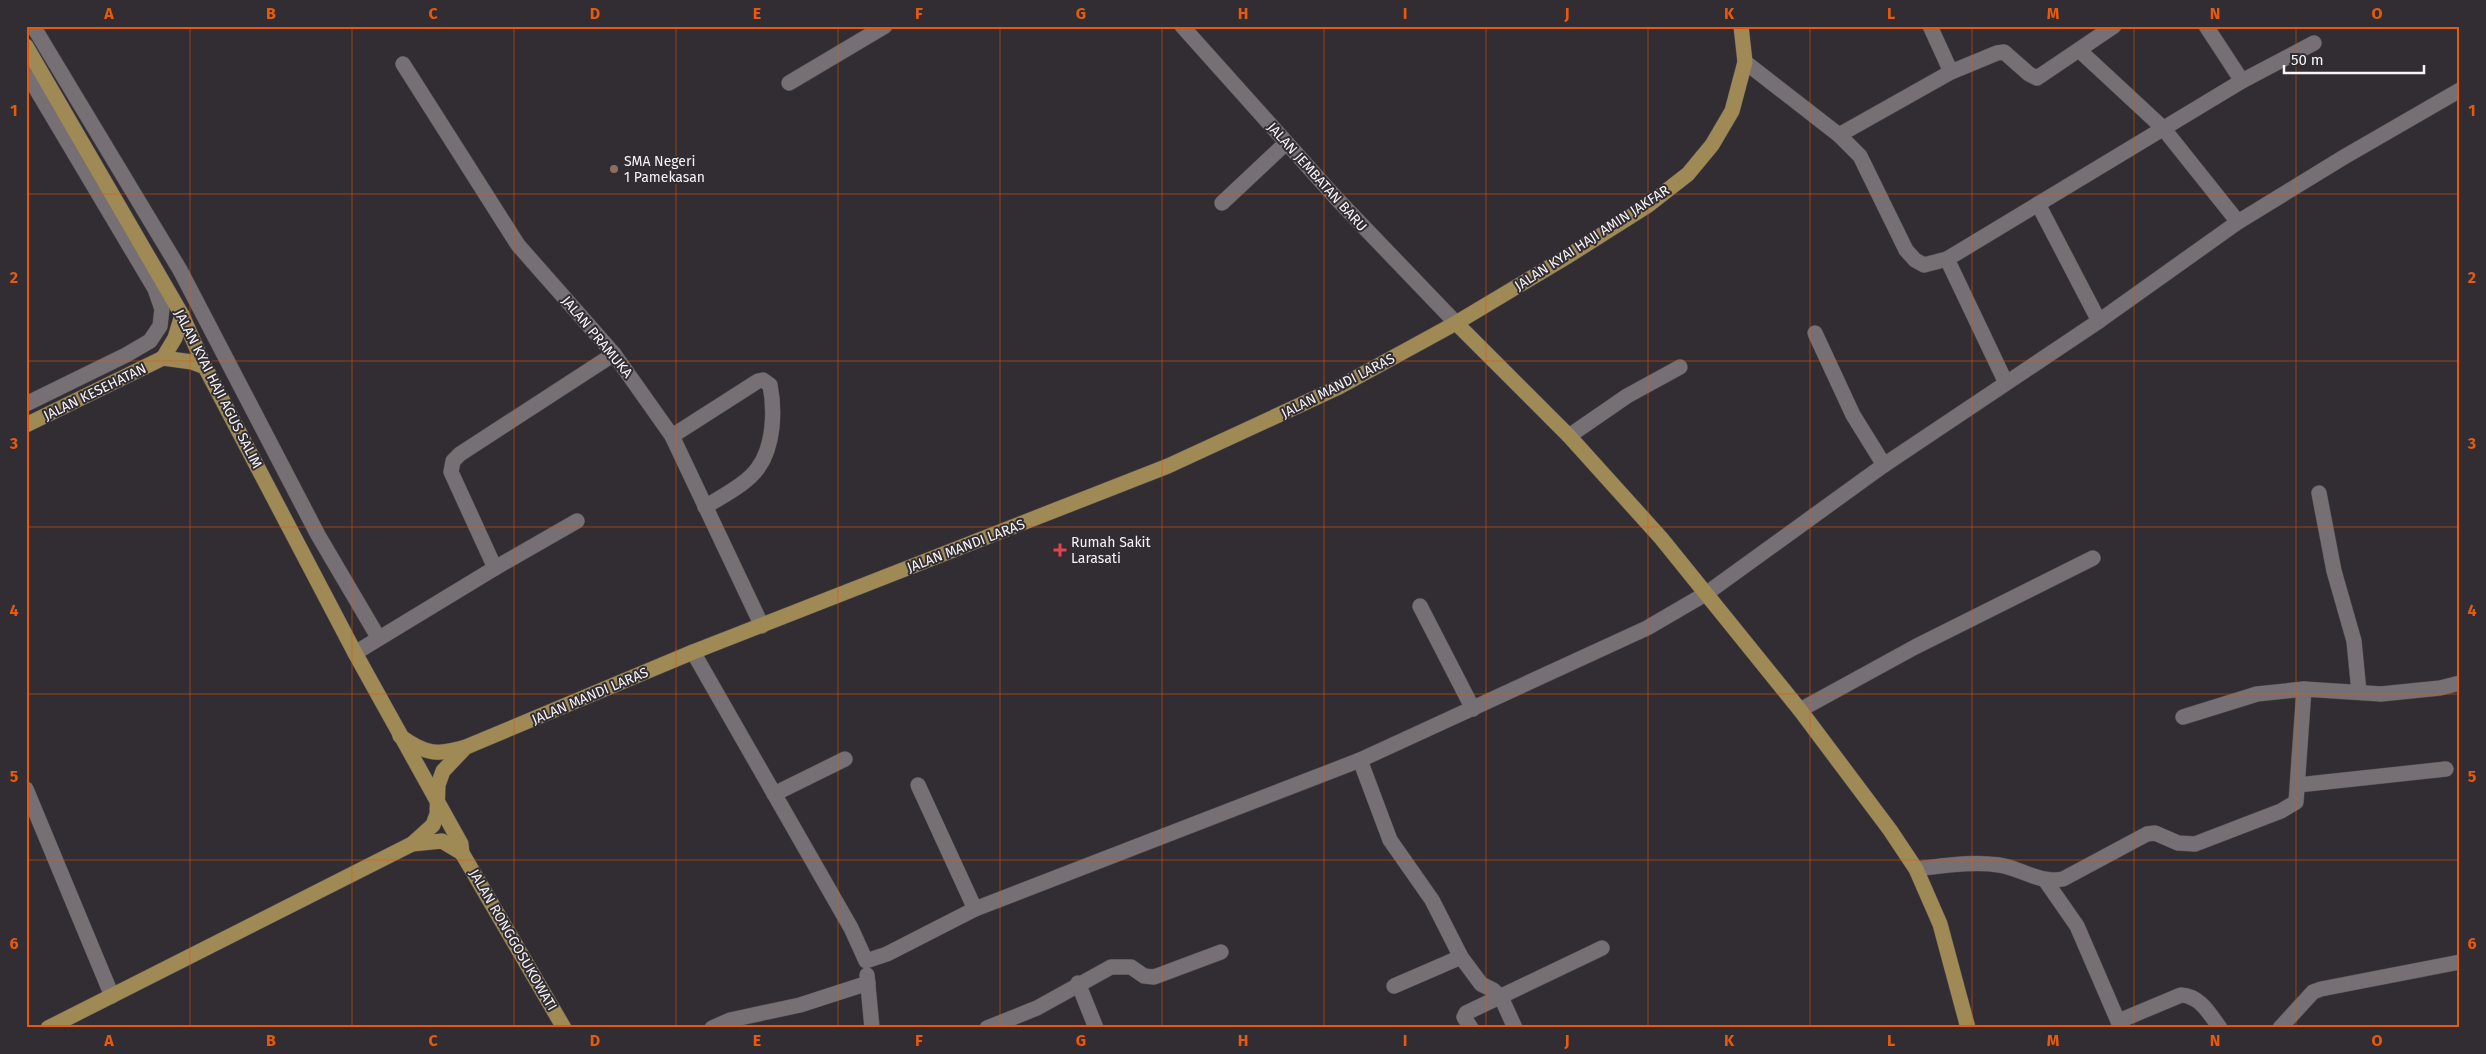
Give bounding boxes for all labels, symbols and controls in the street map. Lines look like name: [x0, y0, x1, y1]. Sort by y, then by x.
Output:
text: A: [103, 4, 114, 23]
text: B: [266, 4, 276, 23]
text: C: [428, 4, 438, 23]
text: D: [590, 4, 600, 23]
text: E: [753, 4, 761, 23]
text: F: [915, 4, 923, 23]
text: G: [1076, 4, 1086, 23]
text: H: [1238, 4, 1248, 23]
text: I: [1403, 4, 1407, 23]
text: J: [1563, 4, 1570, 23]
text: K: [1724, 4, 1735, 23]
text: L: [1887, 4, 1895, 23]
text: M: [2047, 4, 2060, 23]
text: N: [2210, 4, 2220, 23]
text: O: [2371, 4, 2383, 23]
scale bar: [2284, 42, 2424, 74]
text: 50 m: [2291, 51, 2324, 69]
text: 1: [10, 101, 18, 120]
text: 1: [2468, 101, 2476, 120]
street label: JALAN JEMBATAN BARU: [1264, 119, 1370, 235]
place label: SMA Negeri 1 Pamekasan: [624, 153, 705, 186]
marker: SMA Negeri 1 Pamekasan: [608, 163, 620, 175]
street label: JALAN KYAI HAJI AMIN JAKFAR: [1512, 181, 1673, 294]
text: 2: [10, 268, 18, 287]
text: 2: [2468, 268, 2476, 287]
street label: JALAN PRAMUKA: [558, 293, 636, 381]
street label: JALAN KYAI HAJI AGUS SALIM: [170, 307, 266, 471]
street label: JALAN MANDI LARAS: [1278, 350, 1398, 422]
street label: JALAN KESEHATAN: [41, 360, 149, 424]
text: 3: [9, 434, 18, 453]
text: 3: [2467, 434, 2476, 453]
street label: JALAN MANDI LARAS: [905, 516, 1028, 576]
place label: Rumah Sakit Larasati: [1071, 534, 1152, 567]
marker: Rumah Sakit Larasati: [1053, 543, 1067, 557]
text: 4: [9, 601, 19, 620]
text: 4: [2467, 601, 2477, 620]
street label: JALAN MANDI LARAS: [529, 664, 651, 728]
text: 5: [10, 767, 19, 786]
text: 5: [2468, 767, 2477, 786]
street label: JALAN RONGGOSUKOWATI: [466, 866, 560, 1014]
text: 6: [9, 934, 19, 953]
text: 6: [2467, 934, 2477, 953]
text: A: [103, 1031, 114, 1050]
text: B: [266, 1031, 276, 1050]
text: C: [428, 1031, 438, 1050]
text: D: [590, 1031, 600, 1050]
text: E: [753, 1031, 761, 1050]
text: F: [915, 1031, 923, 1050]
text: G: [1076, 1031, 1086, 1050]
text: H: [1238, 1031, 1248, 1050]
text: I: [1403, 1031, 1407, 1050]
text: J: [1563, 1031, 1570, 1050]
text: K: [1724, 1031, 1735, 1050]
text: L: [1887, 1031, 1895, 1050]
text: M: [2047, 1031, 2060, 1050]
text: N: [2210, 1031, 2220, 1050]
text: O: [2371, 1031, 2383, 1050]

